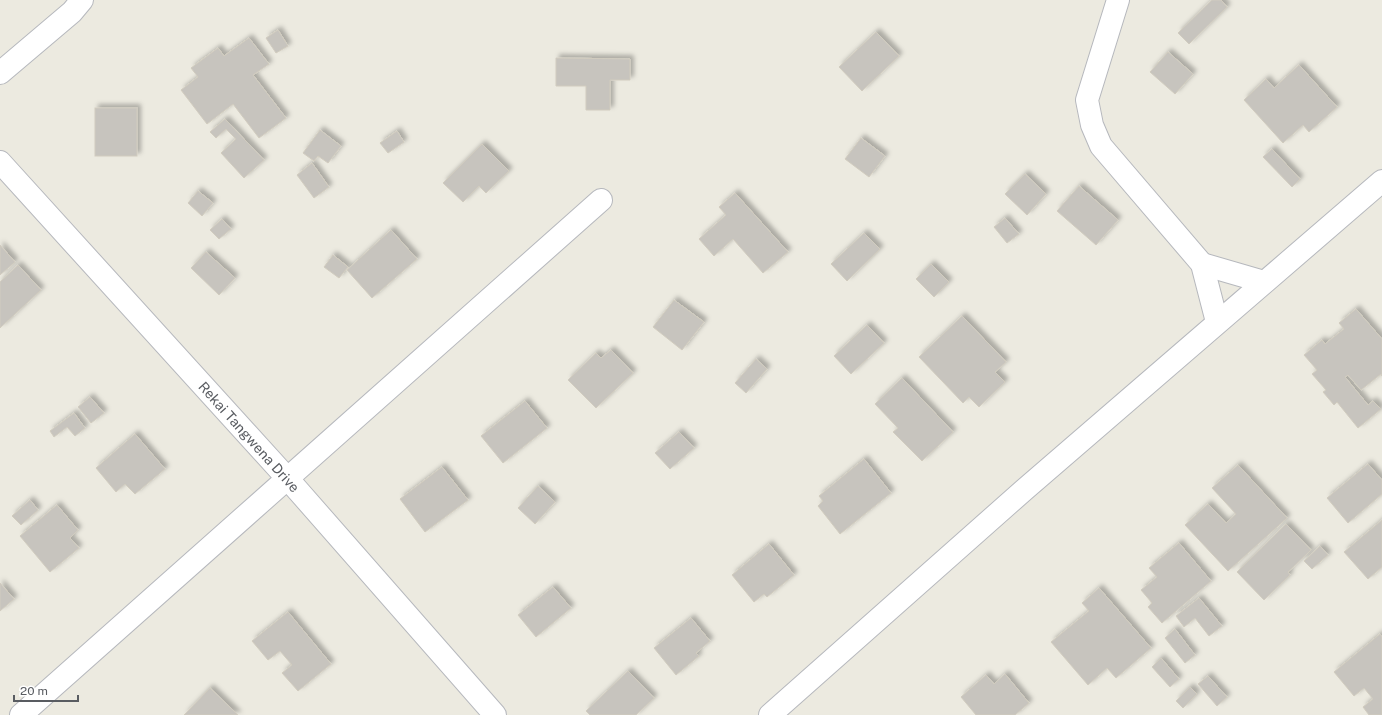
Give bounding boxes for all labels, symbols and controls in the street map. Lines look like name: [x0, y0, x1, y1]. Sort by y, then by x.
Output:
street label: Rekai Tangwena Drive: [195, 379, 303, 495]
scale bar: [14, 677, 78, 703]
text: 20 m: [20, 684, 48, 698]

